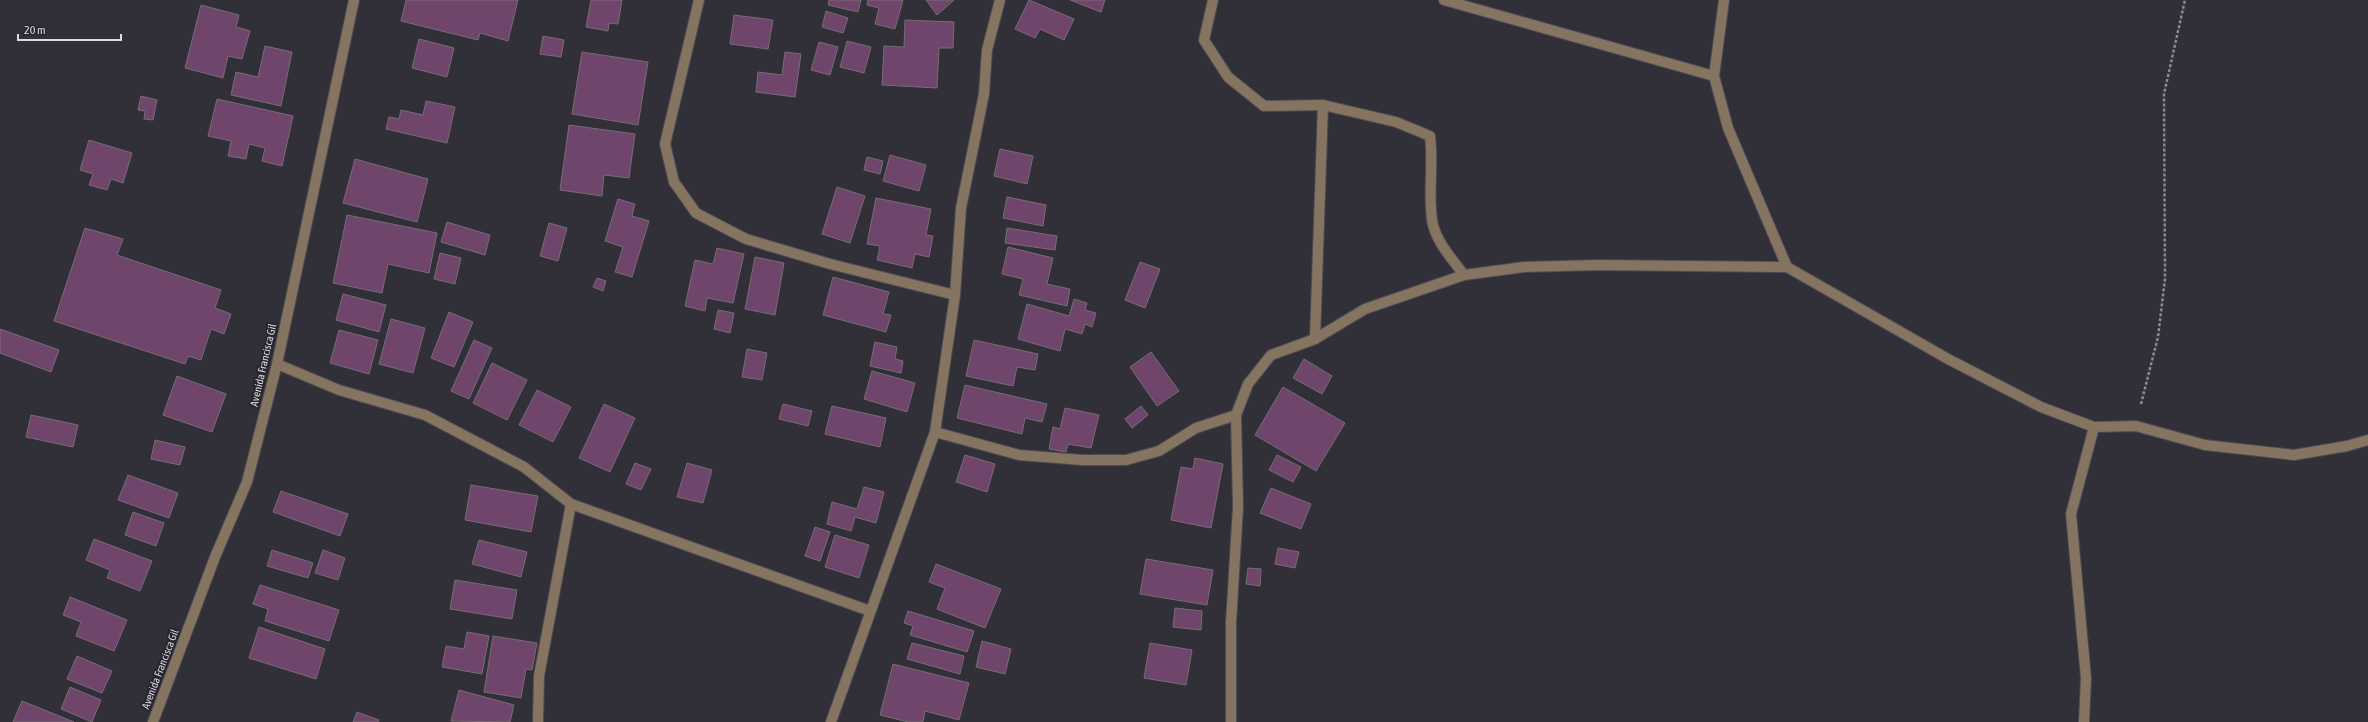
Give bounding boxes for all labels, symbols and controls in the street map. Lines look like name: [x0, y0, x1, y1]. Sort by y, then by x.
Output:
scale bar: [18, 16, 121, 42]
text: 20 m: [24, 23, 46, 37]
street label: Avenida Francisca Gil: [248, 322, 278, 408]
street label: Avenida Francisca Gil: [139, 627, 181, 711]

